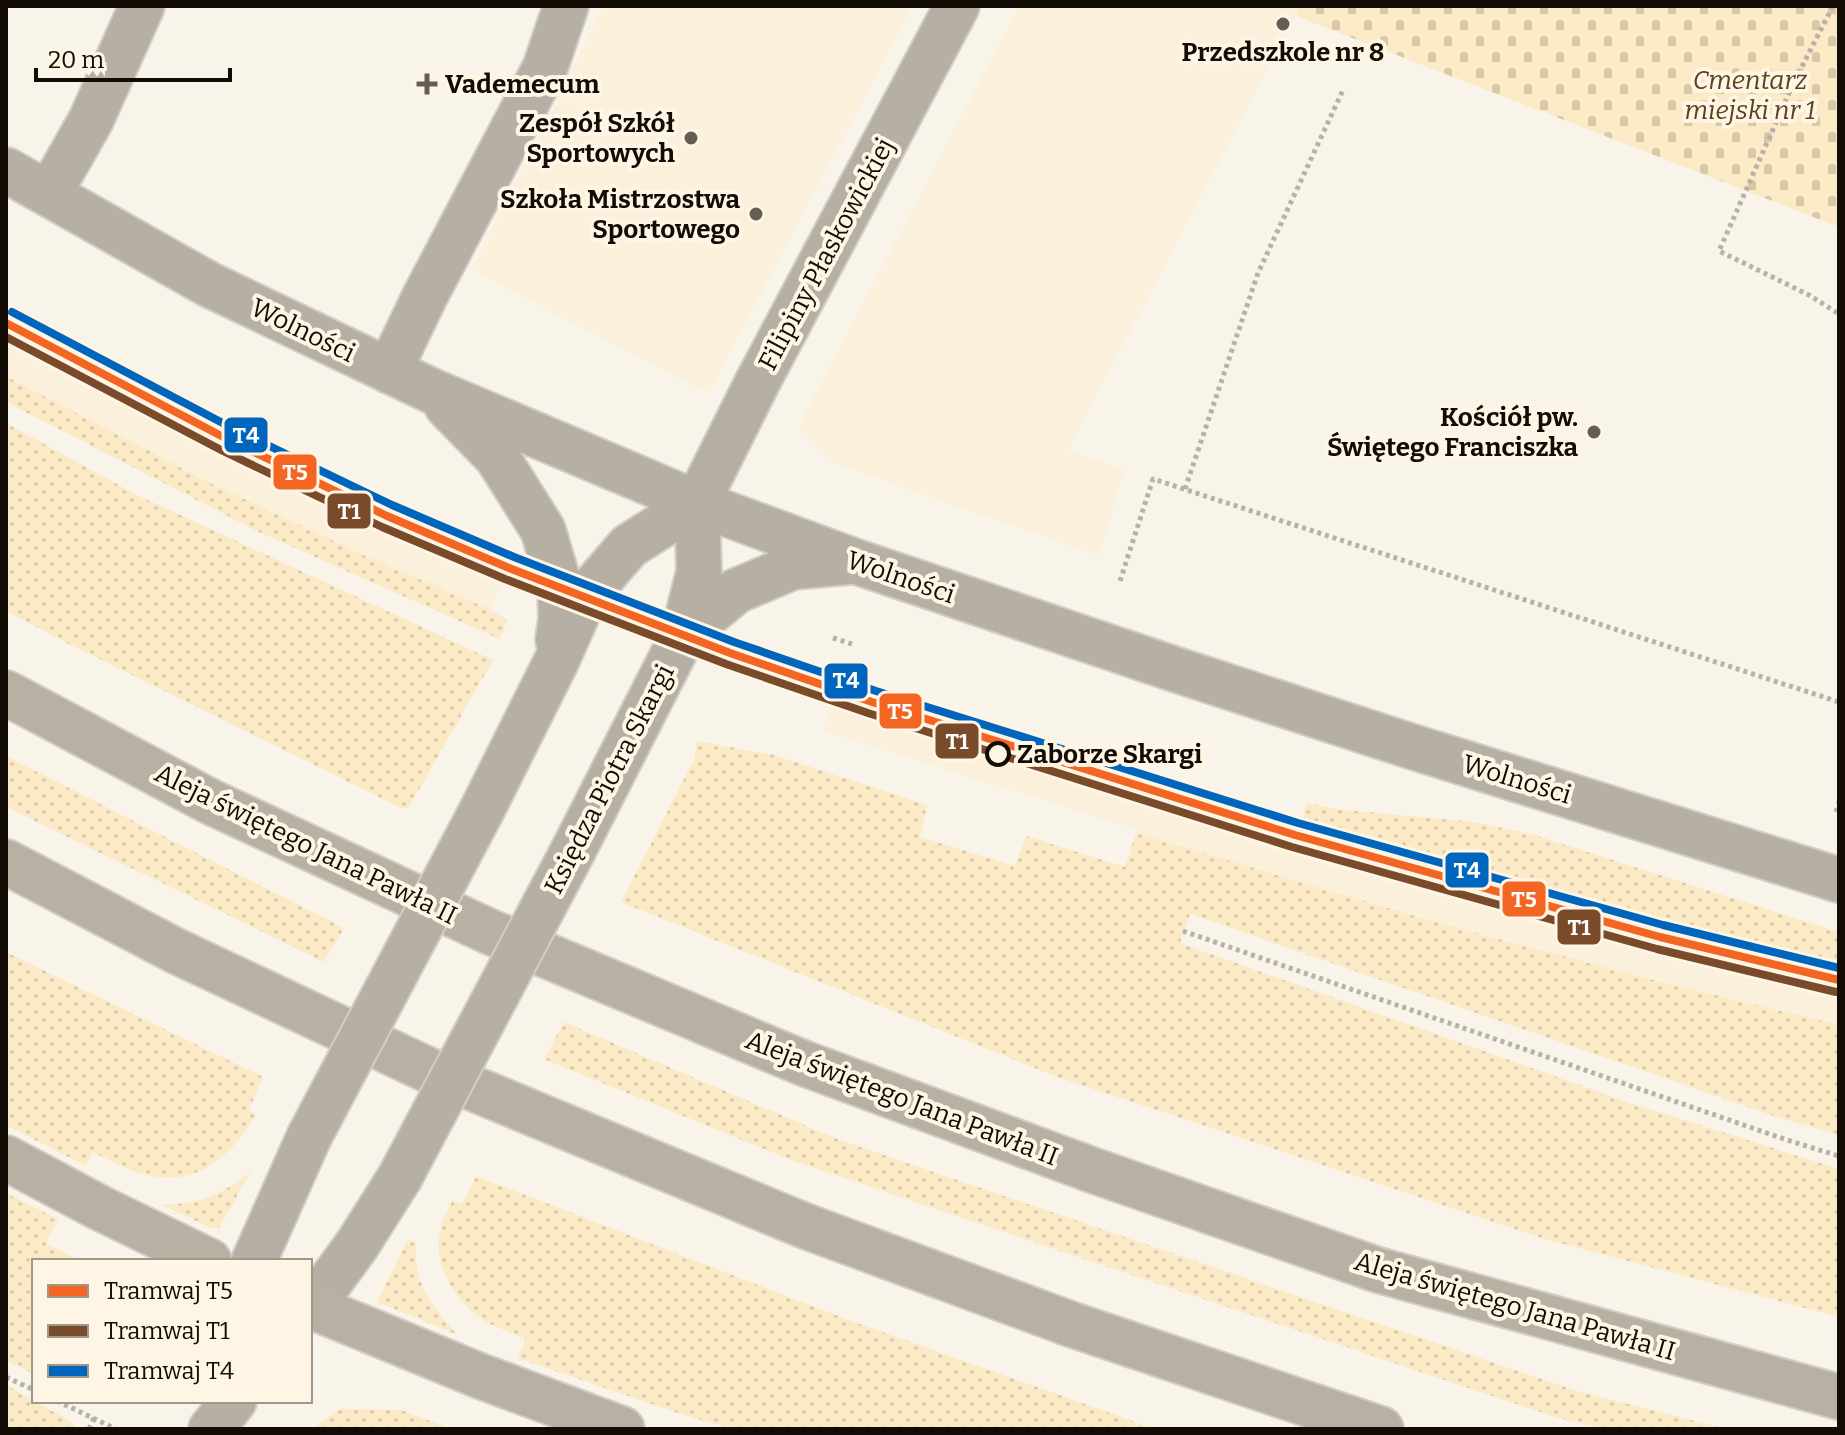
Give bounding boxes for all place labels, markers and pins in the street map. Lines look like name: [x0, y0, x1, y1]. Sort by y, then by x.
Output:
marker: Przedszkole nr 8: [1274, 15, 1292, 33]
place label: Przedszkole nr 8: [1182, 37, 1384, 68]
place label: Vademecum: [445, 69, 600, 100]
marker: Vademecum: [416, 73, 438, 95]
place label: Zespół Szkół Sportowych: [519, 108, 676, 169]
marker: Zespół Szkół Sportowych: [682, 129, 700, 147]
place label: Szkoła Mistrzostwa Sportowego: [500, 184, 740, 245]
marker: Szkoła Mistrzostwa Sportowego: [747, 205, 765, 223]
place label: Kościół pw. Świętego Franciszka: [1327, 402, 1578, 463]
marker: Kościół pw. Świętego Franciszka: [1585, 423, 1603, 441]
place label: Zaborze Skargi: [1017, 739, 1202, 770]
marker: Zaborze Skargi: [986, 742, 1010, 766]

